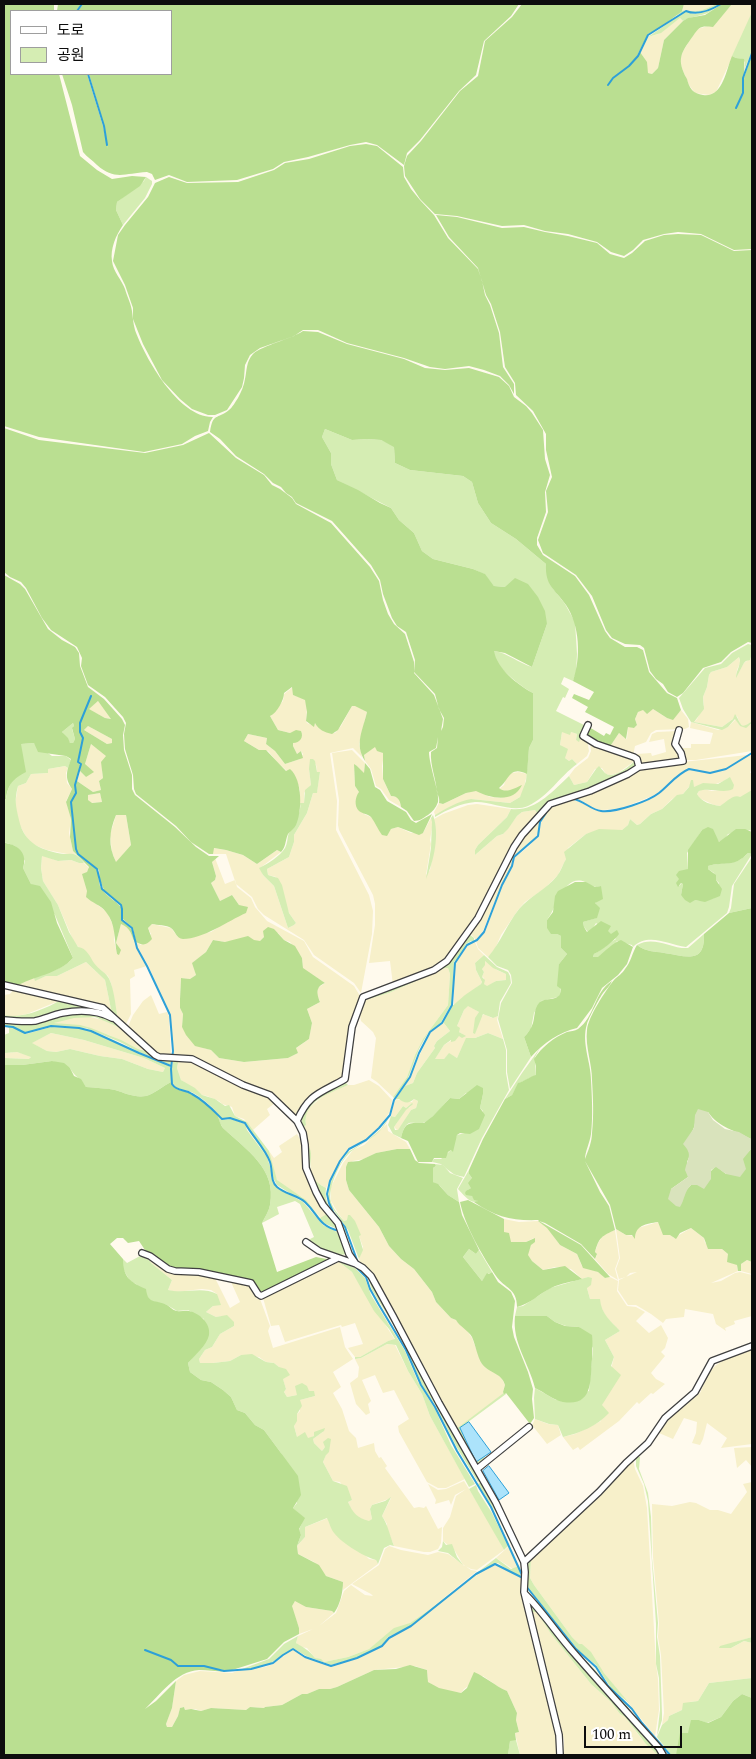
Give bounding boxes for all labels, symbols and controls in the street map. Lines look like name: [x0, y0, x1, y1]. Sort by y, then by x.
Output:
legend: [10, 10, 172, 75]
text: 도로: [57, 19, 85, 42]
text: 공원: [57, 44, 85, 67]
scale bar: [586, 1716, 684, 1748]
text: 100 m: [592, 1723, 631, 1746]

